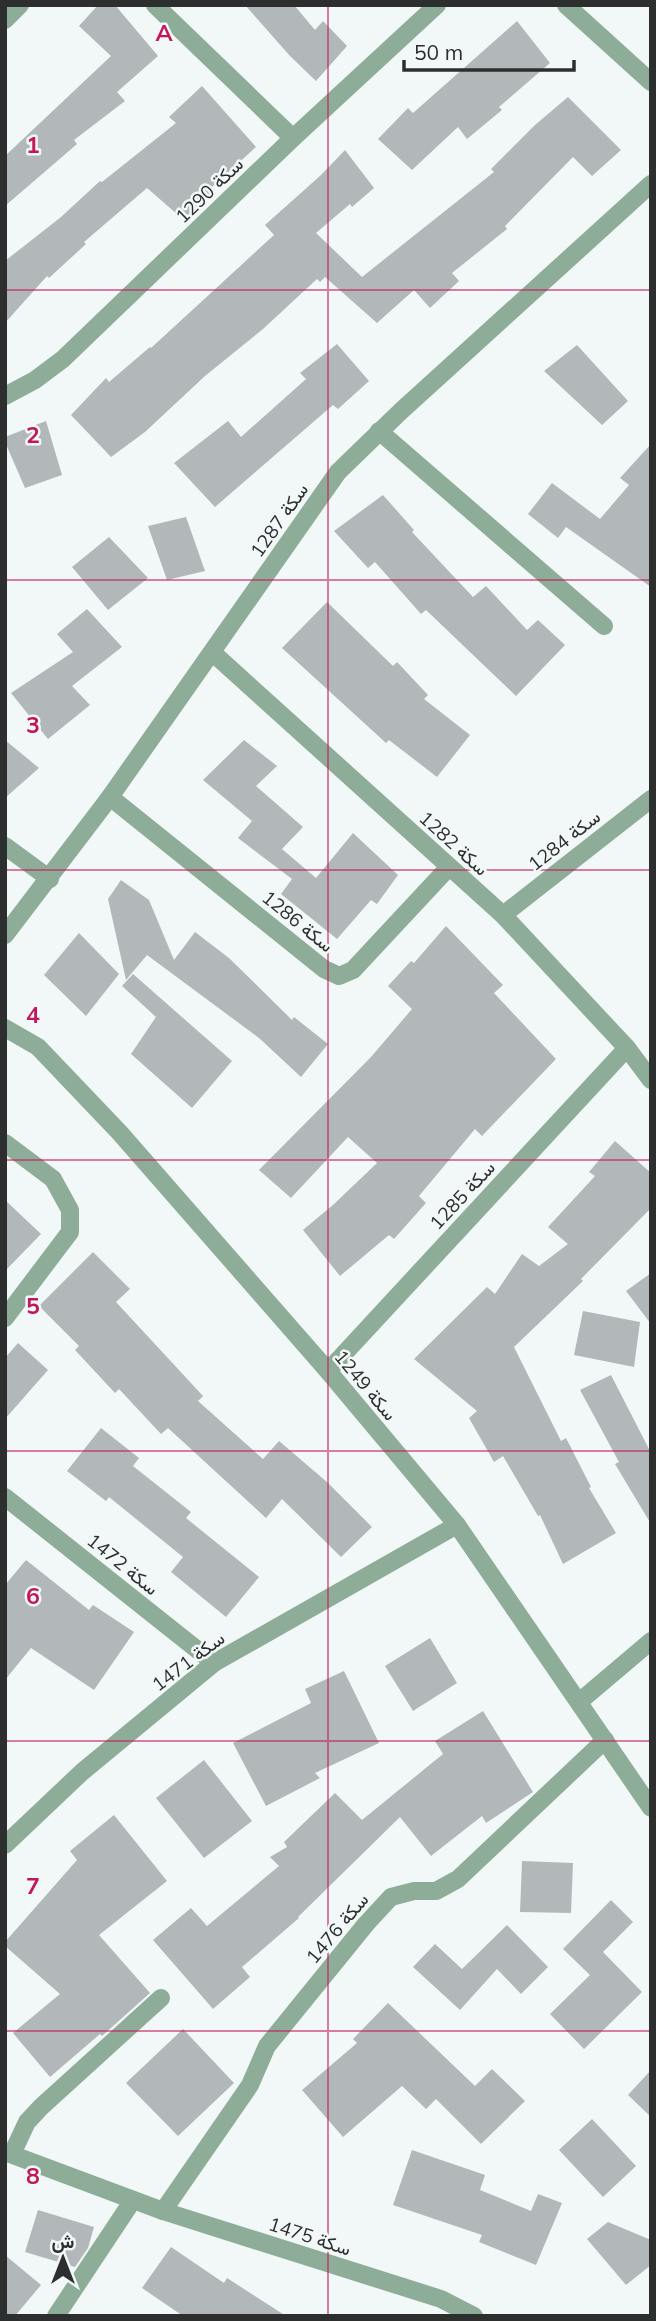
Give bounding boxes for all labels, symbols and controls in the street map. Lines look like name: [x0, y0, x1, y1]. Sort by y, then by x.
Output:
text: A: [155, 18, 173, 47]
scale bar: [404, 28, 574, 72]
text: 50 m: [414, 39, 463, 65]
text: 1: [26, 130, 40, 159]
street label: سكة 1290: [170, 152, 248, 228]
text: 2: [26, 420, 40, 449]
street label: سكة 1287: [245, 478, 313, 562]
text: 3: [26, 710, 40, 739]
street label: سكة 1284: [523, 804, 605, 876]
street label: سكة 1282: [414, 806, 494, 880]
street label: سكة 1286: [257, 885, 339, 957]
text: 4: [26, 1000, 40, 1029]
street label: سكة 1285: [424, 1156, 500, 1234]
text: 5: [26, 1291, 40, 1320]
street label: سكة 1249: [329, 1345, 403, 1425]
street label: سكة 1472: [82, 1528, 164, 1600]
text: 6: [26, 1581, 40, 1610]
street label: سكة 1471: [147, 1626, 229, 1696]
text: 7: [26, 1871, 40, 1900]
street label: سكة 1476: [300, 1888, 374, 1968]
text: 8: [26, 2161, 40, 2190]
street label: سكة 1475: [266, 2211, 354, 2261]
north arrow: [28, 2223, 98, 2293]
text: ش: [52, 2229, 75, 2253]

